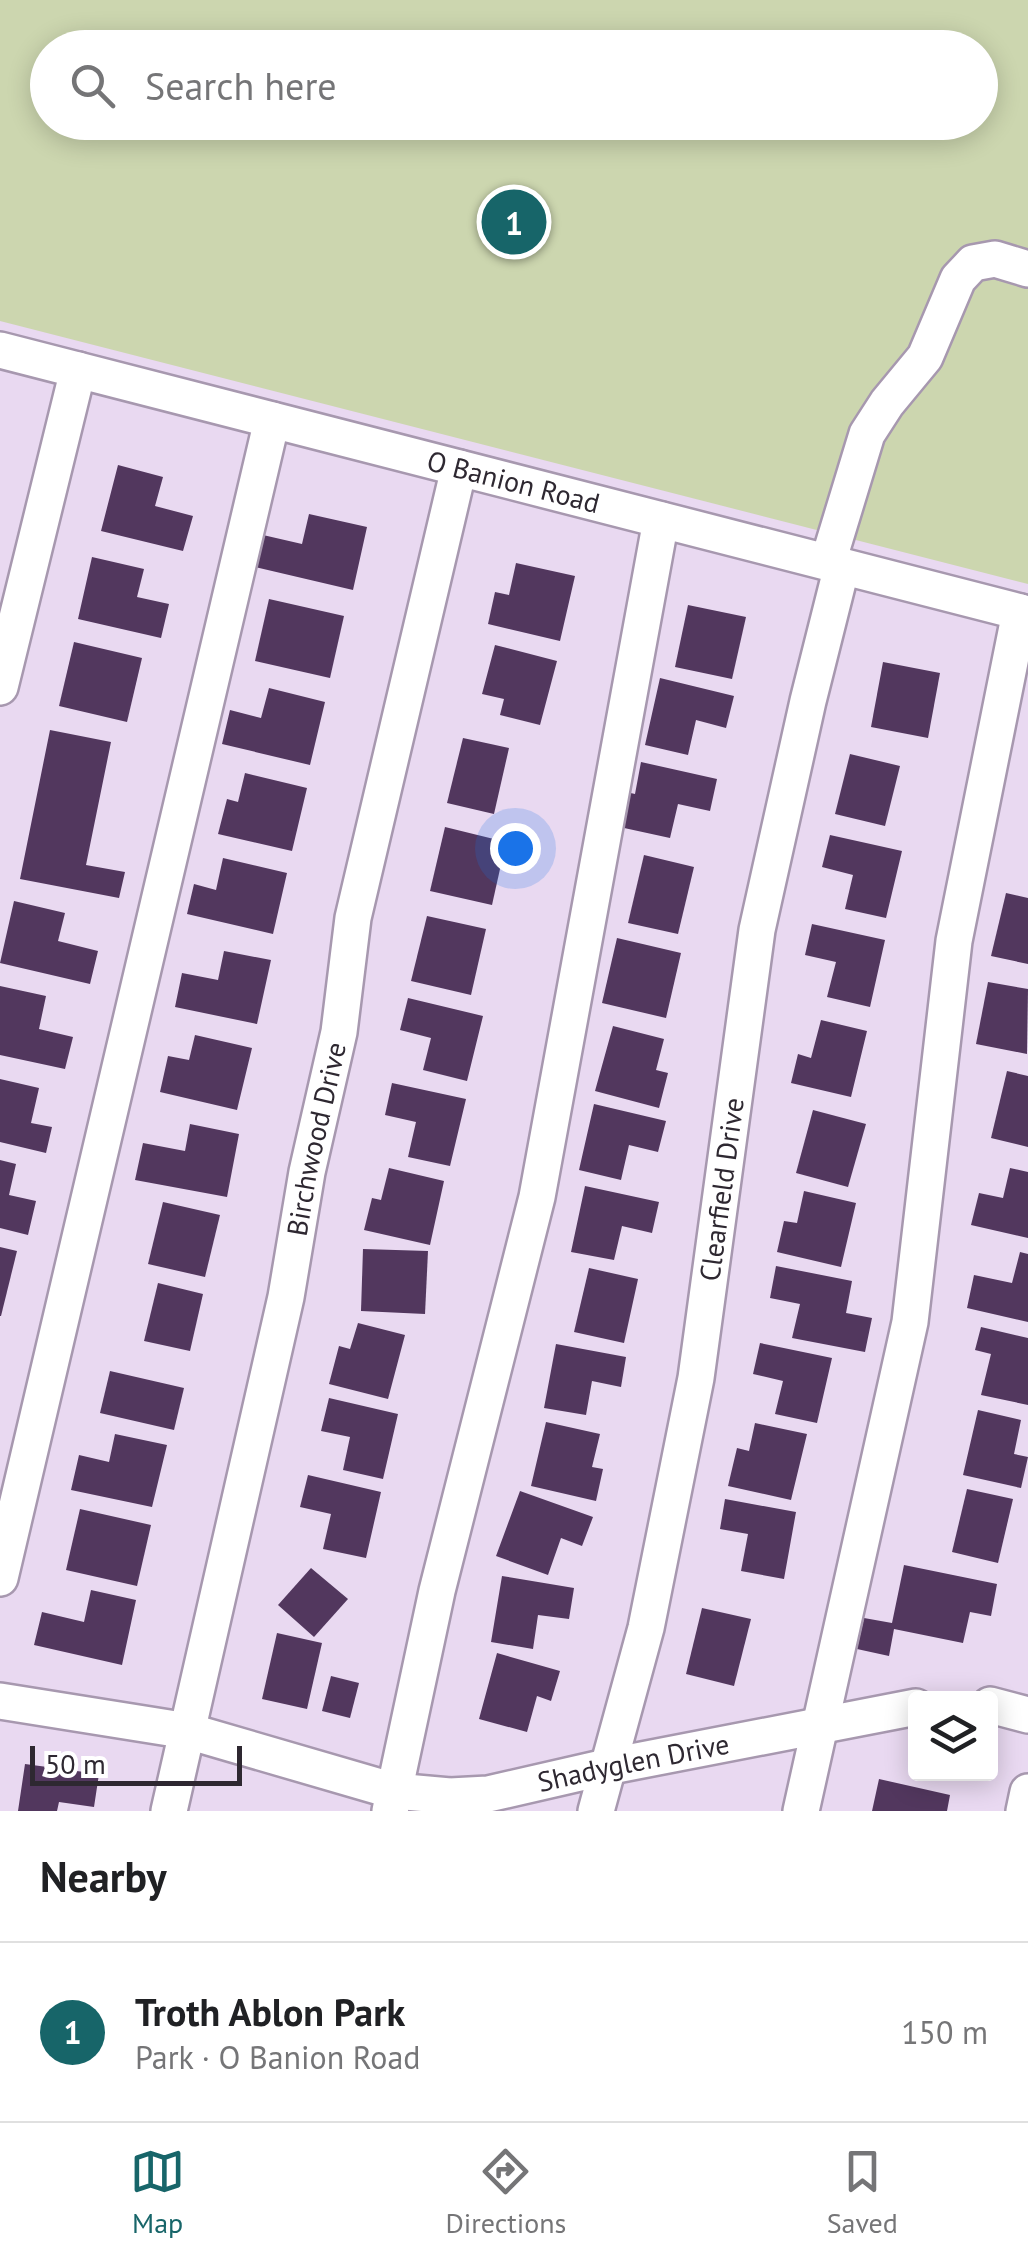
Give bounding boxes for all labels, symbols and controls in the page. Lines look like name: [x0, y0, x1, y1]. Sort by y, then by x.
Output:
search box: [30, 30, 998, 140]
icon: search: [65, 58, 120, 113]
text: Search here: [145, 61, 337, 110]
pin: 1: [482, 184, 546, 260]
street label: O Banion Road: [423, 441, 604, 521]
your location: [490, 823, 541, 874]
street label: Birchwood Drive: [278, 1038, 354, 1239]
street label: Clearfield Drive: [690, 1095, 752, 1283]
map controls: [908, 1691, 998, 1781]
button: layers: [908, 1691, 998, 1781]
street label: Shadyglen Drive: [534, 1725, 732, 1800]
scale bar: [30, 1741, 242, 1786]
text: 50 m: [45, 1745, 106, 1782]
text: Nearby: [40, 1849, 167, 1904]
text: Troth Ablon Park: [135, 1987, 405, 2036]
text: 1: [63, 2011, 82, 2053]
text: 150 m: [901, 2011, 988, 2053]
text: Park · O Banion Road: [135, 2036, 421, 2078]
tab: Map: [130, 2144, 185, 2241]
tab: Directions: [445, 2144, 566, 2241]
tab: Saved: [827, 2144, 898, 2241]

